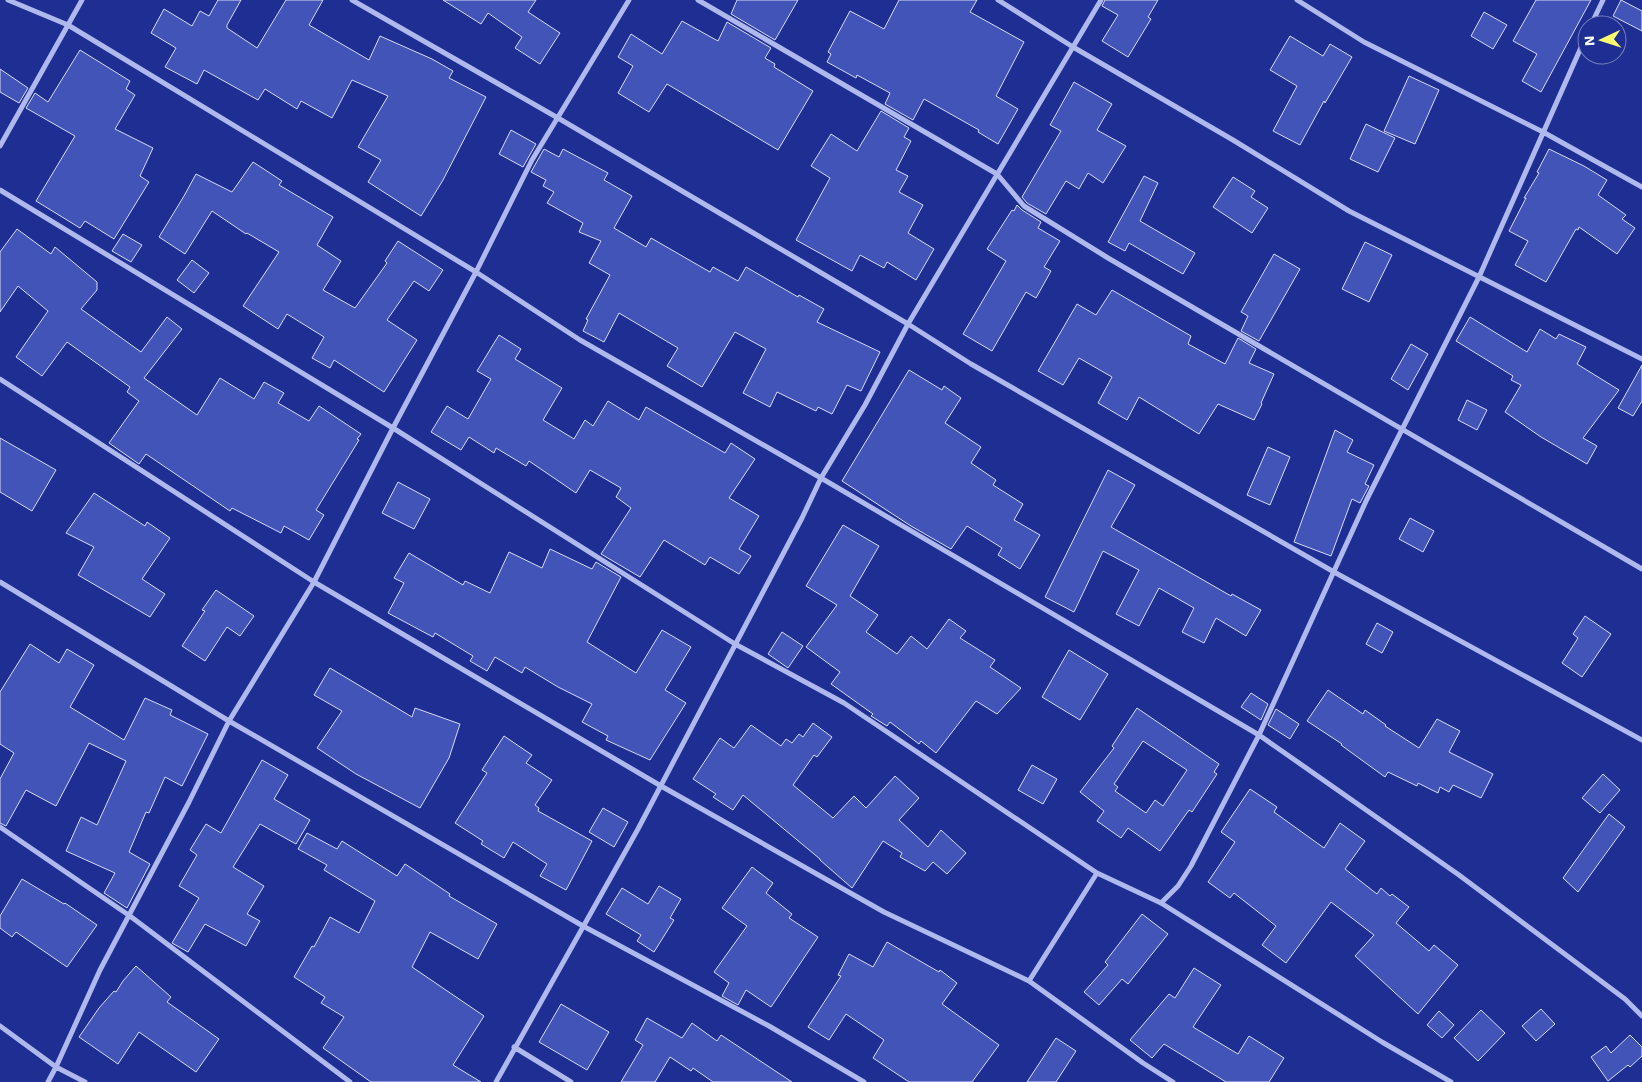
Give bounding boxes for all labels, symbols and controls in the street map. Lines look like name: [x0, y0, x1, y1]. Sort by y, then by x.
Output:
north arrow: [1577, 15, 1627, 65]
text: N: [1581, 35, 1597, 47]

